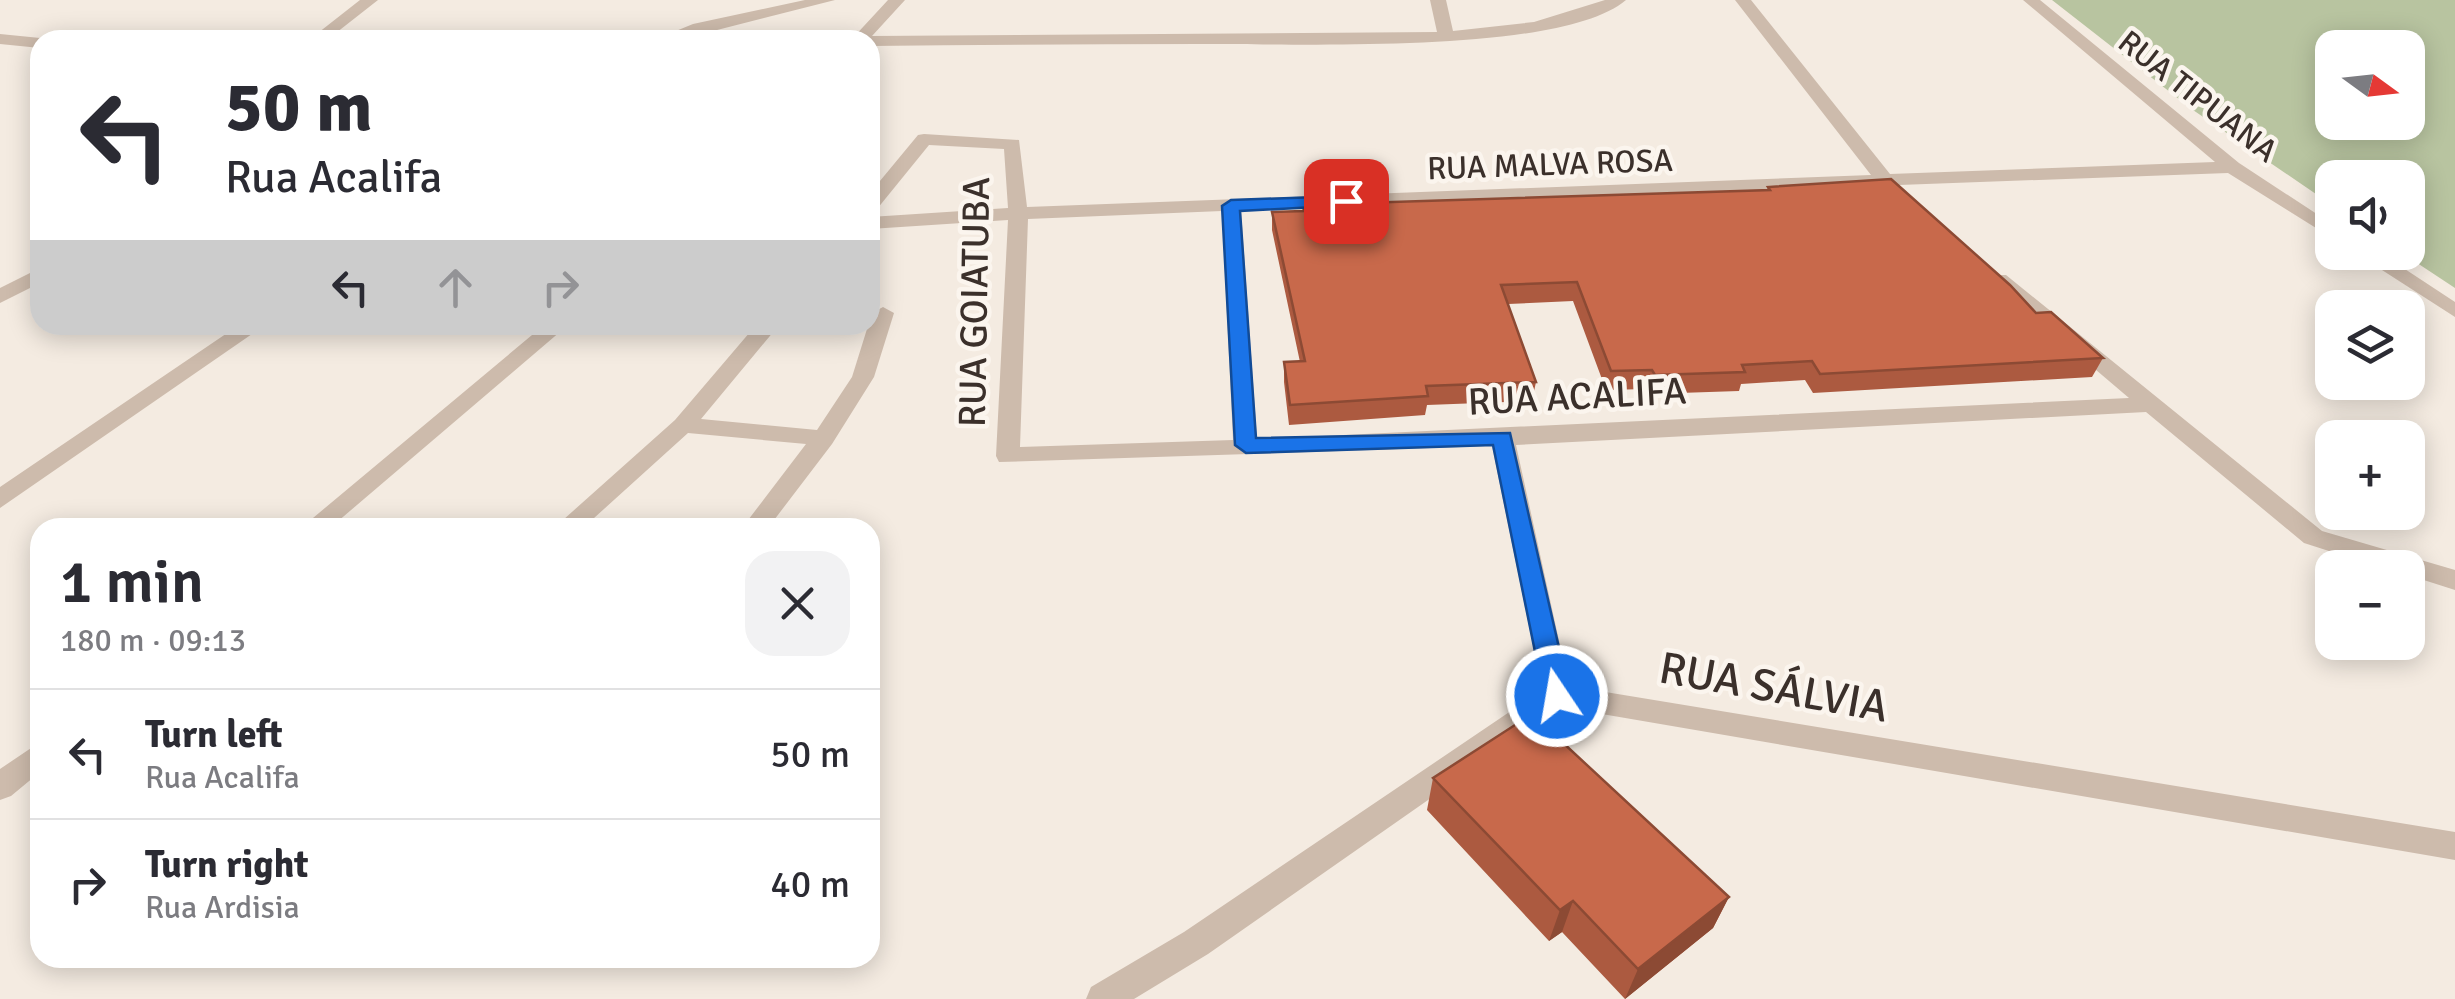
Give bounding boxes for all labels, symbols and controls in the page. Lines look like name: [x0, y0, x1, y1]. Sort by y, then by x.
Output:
street label: RUA TIPUANA: [2110, 22, 2285, 171]
north arrow: [2315, 30, 2425, 140]
map controls: [2315, 30, 2425, 660]
text: 50 m: [225, 64, 373, 150]
icon: left: [60, 70, 190, 200]
street label: RUA MALVA ROSA: [1426, 141, 1674, 188]
text: Rua Acalifa: [225, 150, 442, 205]
pin: [1304, 159, 1389, 244]
button: sound: [2315, 160, 2425, 270]
icon: arrive: [1319, 174, 1374, 229]
street label: RUA GOIATUBA: [949, 176, 1000, 428]
icon: left: [323, 260, 378, 315]
icon: ahead: [428, 260, 483, 315]
icon: right: [533, 260, 588, 315]
button: layers: [2315, 290, 2425, 400]
street label: RUA ACALIFA: [1467, 367, 1688, 426]
button: +: [2315, 420, 2425, 530]
text: 1 min: [60, 546, 204, 620]
button: −: [2315, 550, 2425, 660]
button: close: [745, 551, 850, 656]
text: 180 m · 09:13: [60, 621, 246, 660]
street label: RUA SÁLVIA: [1655, 640, 1893, 735]
position arrow: [1505, 644, 1609, 748]
text: Turn left: [145, 711, 283, 758]
icon: left: [60, 727, 115, 782]
text: 50 m: [770, 731, 850, 778]
text: Rua Acalifa: [145, 758, 300, 797]
text: Turn right: [145, 841, 309, 888]
icon: right: [60, 857, 115, 912]
text: 40 m: [770, 861, 850, 908]
text: Rua Ardisia: [145, 888, 300, 927]

